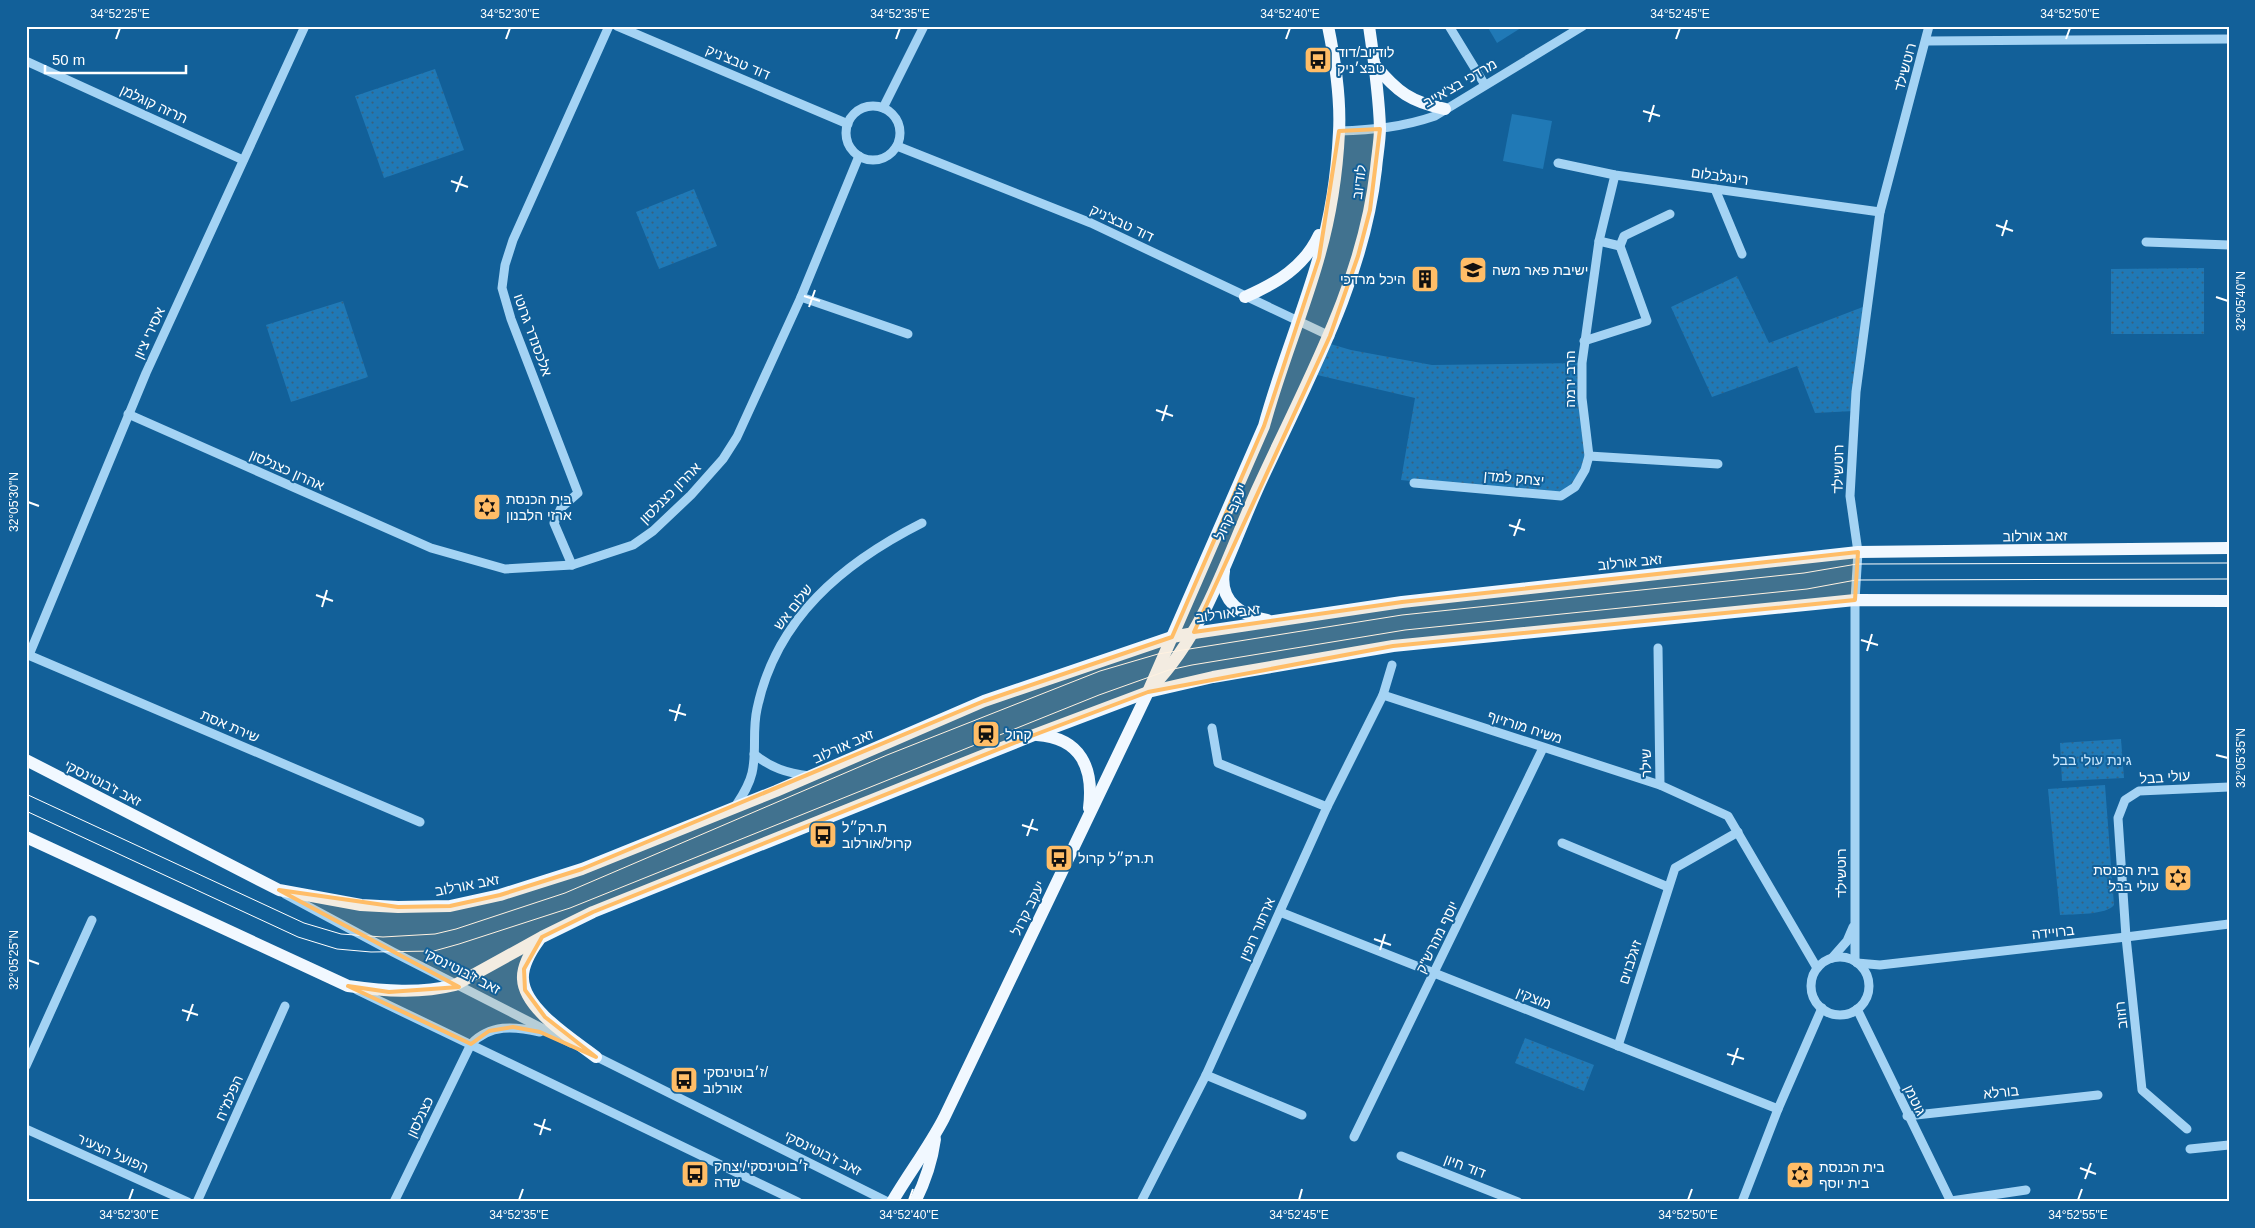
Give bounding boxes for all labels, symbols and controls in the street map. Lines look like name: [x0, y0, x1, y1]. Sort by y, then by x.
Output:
text: 34°52'25"E: [90, 7, 150, 21]
text: 34°52'30"E: [480, 7, 540, 21]
text: 34°52'35"E: [870, 7, 930, 21]
text: 34°52'40"E: [1260, 7, 1320, 21]
text: 34°52'45"E: [1650, 7, 1710, 21]
text: 34°52'50"E: [2040, 7, 2100, 21]
street label: דוד טבצ'ניק: [703, 41, 773, 83]
street label: רוטשילד: [1891, 41, 1919, 93]
scale bar: [45, 42, 186, 74]
place label: לודיוב/דוד טבצ׳ניק: [1337, 44, 1395, 76]
bus stop icon: לודיוב/דוד טבצ׳ניק: [1303, 45, 1333, 75]
text: 50 m: [52, 51, 85, 68]
street label: מרדכי בצ'אייב: [1420, 56, 1500, 110]
street label: תרזה קוגלמן: [118, 81, 190, 127]
street label: לודיוב: [1349, 164, 1369, 200]
street label: רינגלבלום: [1690, 164, 1750, 188]
street label: דוד טבצ'ניק: [1088, 201, 1157, 245]
school or university icon: ישיבת פאר משה: [1458, 255, 1488, 285]
place label: ישיבת פאר משה: [1492, 262, 1588, 278]
building icon: היכל מרדכי: [1410, 264, 1440, 294]
place label: היכל מרדכי: [1340, 271, 1406, 287]
text: 32°05'40"N: [2234, 271, 2248, 331]
street label: אלכסנדר גרוטו: [511, 292, 555, 379]
street label: אסירי ציון: [130, 304, 168, 361]
street label: הרב ירמה: [1562, 350, 1578, 408]
street label: רוטשילד: [1830, 444, 1846, 494]
street label: אהרון כצנלסון: [247, 446, 327, 494]
street label: אהרון כצנלסון: [636, 459, 704, 527]
street label: יצחק למדן: [1483, 467, 1545, 489]
text: 32°05'30"N: [7, 472, 21, 532]
street label: יעקב קרול: [1212, 482, 1250, 542]
place label: בית הכנסת ארזי הלבנון: [506, 491, 572, 523]
synagogue icon: בית הכנסת ארזי הלבנון: [472, 492, 502, 522]
street label: זאב אורלוב: [2002, 527, 2068, 545]
street label: זאב אורלוב: [1597, 551, 1664, 573]
street label: שלום אש: [770, 581, 816, 633]
street label: זאב אורלוב: [1195, 600, 1262, 625]
street label: שירת אסת: [198, 707, 262, 745]
street label: משיח מורזיוף: [1486, 707, 1564, 747]
station icon: קרול: [971, 719, 1001, 749]
street label: זאב אורלוב: [810, 725, 876, 767]
place label: קרול: [1005, 726, 1032, 742]
text: 32°05'35"N: [2234, 728, 2248, 788]
street label: שילר: [1638, 748, 1654, 778]
park label: גינת עולי בבל: [2052, 752, 2132, 768]
street label: זאב ז'בוטינסקי: [62, 757, 145, 809]
street label: עולי בבל: [2139, 767, 2191, 787]
place label: ת.רק״ל קרול/אורלוב: [842, 819, 912, 851]
bus stop icon: ת.רק״ל קרול/אורלוב: [808, 820, 838, 850]
bus stop icon: ת.רק״ל קרול: [1044, 843, 1074, 873]
street label: רוטשילד: [1833, 848, 1849, 898]
place label: ת.רק״ל קרול: [1078, 850, 1154, 866]
place label: בית הכנסת עולי בבל: [2093, 862, 2159, 894]
synagogue icon: בית הכנסת עולי בבל: [2163, 863, 2193, 893]
street label: זאב אורלוב: [434, 871, 501, 899]
street label: יעקב קרול: [1008, 878, 1048, 938]
street label: ארתור רופין: [1236, 895, 1278, 963]
street label: יוסף מהרש"ק: [1413, 898, 1461, 976]
street label: ברויידה: [2031, 922, 2075, 942]
text: 32°05'25"N: [7, 930, 21, 990]
street label: זיגלבוים: [1615, 937, 1645, 986]
street label: זאב ז'בוטינסקי: [421, 945, 504, 997]
street label: מוצקין: [1514, 984, 1554, 1012]
street label: רוזוב: [2112, 1000, 2130, 1030]
place label: ז׳בוטינסקי/ אורלוב: [703, 1064, 768, 1096]
bus stop icon: ז׳בוטינסקי/ אורלוב: [669, 1065, 699, 1095]
street label: הפלמ"ח: [212, 1073, 246, 1123]
street label: גוטמן: [1901, 1082, 1929, 1118]
street label: בורלא: [1982, 1082, 2020, 1102]
street label: כצנלסון: [403, 1094, 437, 1140]
street label: זאב ז'בוטינסקי: [782, 1127, 865, 1179]
street label: הפועל הצעיר: [75, 1130, 151, 1176]
street label: דוד חיון: [1442, 1151, 1488, 1181]
place label: ז׳בוטינסקי/יצחק שדה: [714, 1158, 808, 1190]
bus stop icon: ז׳בוטינסקי/יצחק שדה: [680, 1159, 710, 1189]
place label: בית הכנסת בית יוסף: [1819, 1159, 1885, 1191]
synagogue icon: בית הכנסת בית יוסף: [1785, 1160, 1815, 1190]
text: 34°52'30"E: [99, 1208, 159, 1222]
text: 34°52'35"E: [489, 1208, 549, 1222]
text: 34°52'40"E: [879, 1208, 939, 1222]
text: 34°52'45"E: [1269, 1208, 1329, 1222]
text: 34°52'50"E: [1658, 1208, 1718, 1222]
text: 34°52'55"E: [2048, 1208, 2108, 1222]

